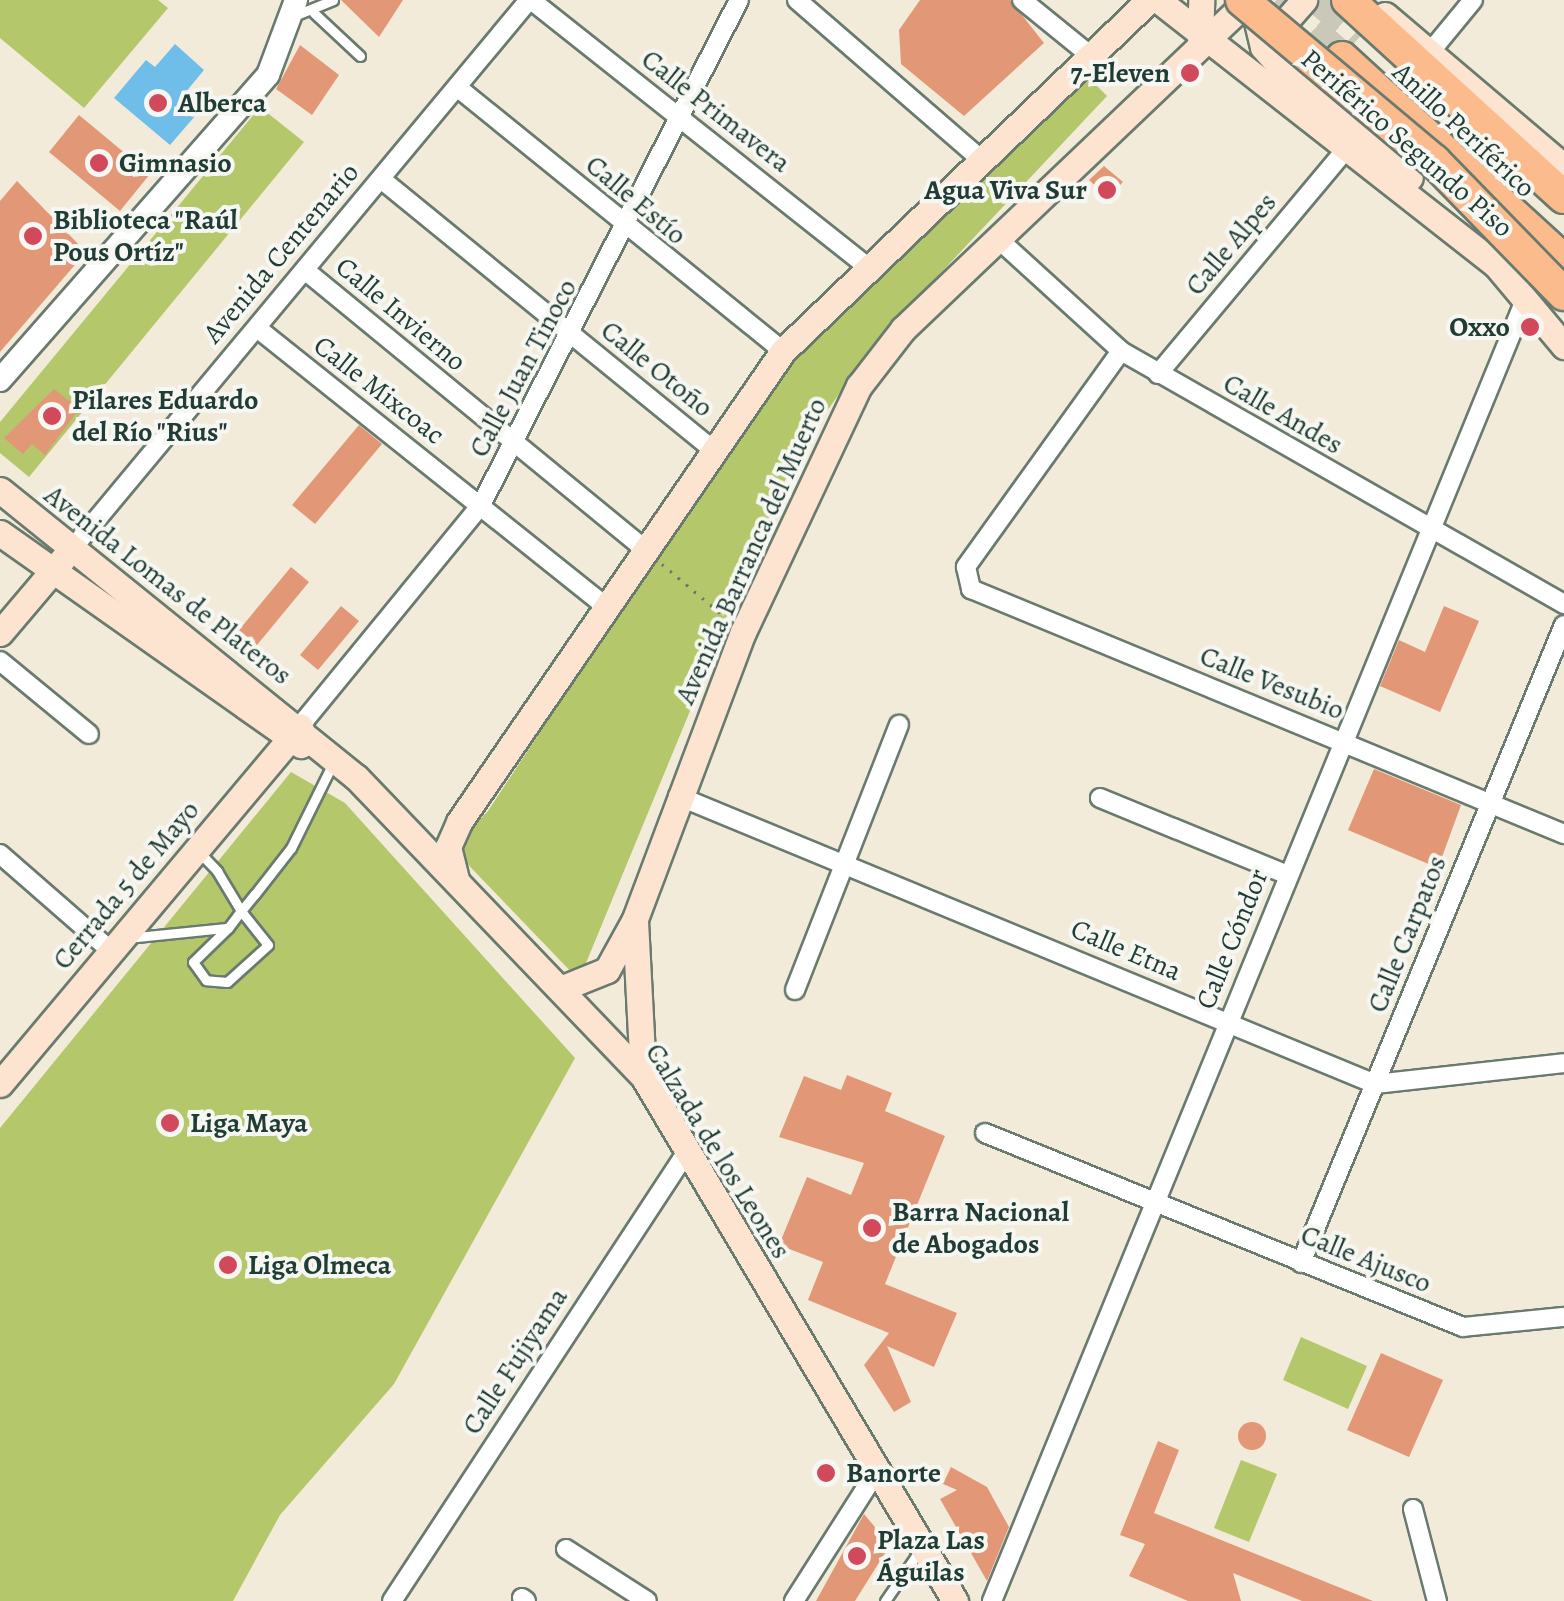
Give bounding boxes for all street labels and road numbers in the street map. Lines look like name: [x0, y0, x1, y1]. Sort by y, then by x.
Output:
street label: Calle Primavera: [635, 42, 797, 180]
street label: Periférico Segundo Piso: [1294, 42, 1520, 244]
street label: Anillo Periférico: [1386, 55, 1542, 205]
street label: Calle Estío: [579, 148, 693, 252]
street label: Avenida Centenario: [196, 156, 366, 350]
street label: Calle Alpes: [1178, 186, 1284, 302]
street label: Calle Invierno: [329, 250, 473, 378]
street label: Calle Juan Tinoco: [462, 273, 584, 463]
street label: Calle Otoño: [594, 314, 720, 424]
street label: Calle Mixcoac: [307, 329, 451, 451]
street label: Calle Andes: [1217, 366, 1349, 462]
street label: Avenida Barranca del Muerto: [668, 393, 834, 709]
street label: Avenida Lomas de Plateros: [38, 478, 298, 692]
street label: Calle Vesubio: [1195, 639, 1349, 727]
street label: Cerrada 5 de Mayo: [46, 794, 206, 976]
street label: Calle Carpatos: [1360, 851, 1454, 1017]
street label: Calle Cóndor: [1189, 864, 1275, 1014]
street label: Calle Etna: [1066, 912, 1186, 988]
street label: Calzada de los Leones: [638, 1037, 798, 1265]
street label: Calle Ajusco: [1296, 1218, 1436, 1300]
street label: Calle Fujiyama: [455, 1281, 575, 1441]

